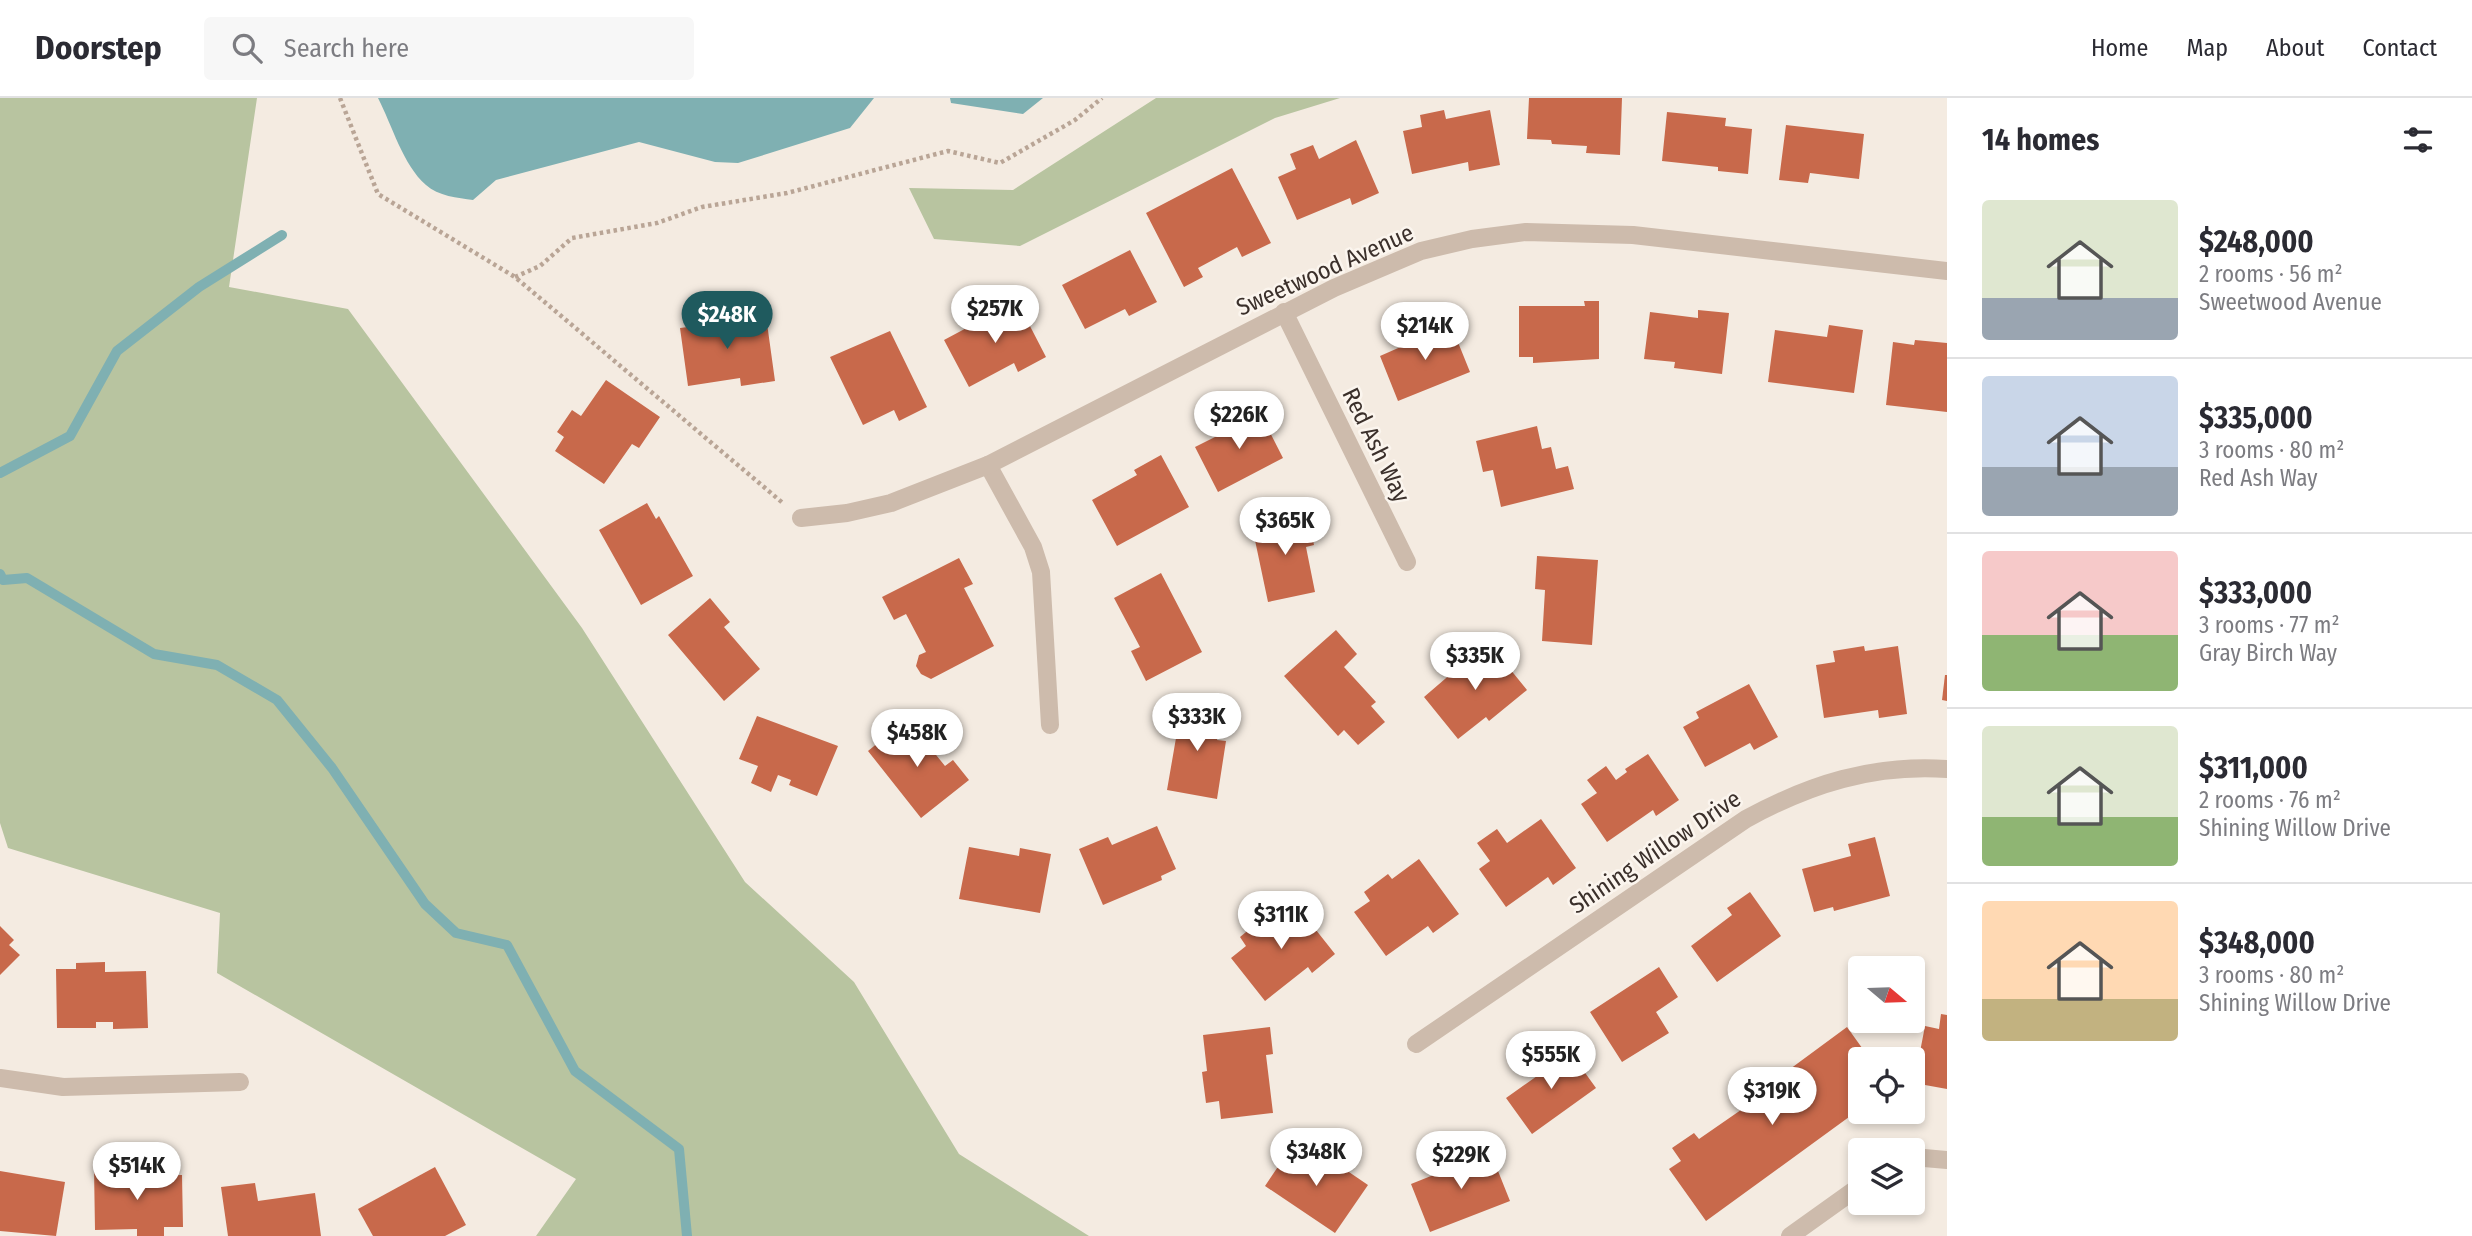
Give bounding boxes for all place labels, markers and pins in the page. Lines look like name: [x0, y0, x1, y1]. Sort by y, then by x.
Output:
pin: $257K: [946, 286, 1044, 345]
pin: $248K: [678, 292, 776, 351]
pin: $214K: [1376, 302, 1474, 362]
pin: $226K: [1190, 392, 1288, 451]
pin: $365K: [1236, 498, 1334, 557]
pin: $335K: [1426, 632, 1524, 692]
pin: $333K: [1148, 694, 1246, 753]
pin: $458K: [868, 710, 966, 769]
pin: $311K: [1232, 892, 1330, 951]
pin: $555K: [1502, 1032, 1600, 1091]
pin: $319K: [1723, 1068, 1821, 1127]
pin: $348K: [1267, 1128, 1365, 1188]
pin: $229K: [1412, 1132, 1510, 1191]
pin: $514K: [88, 1142, 186, 1202]

